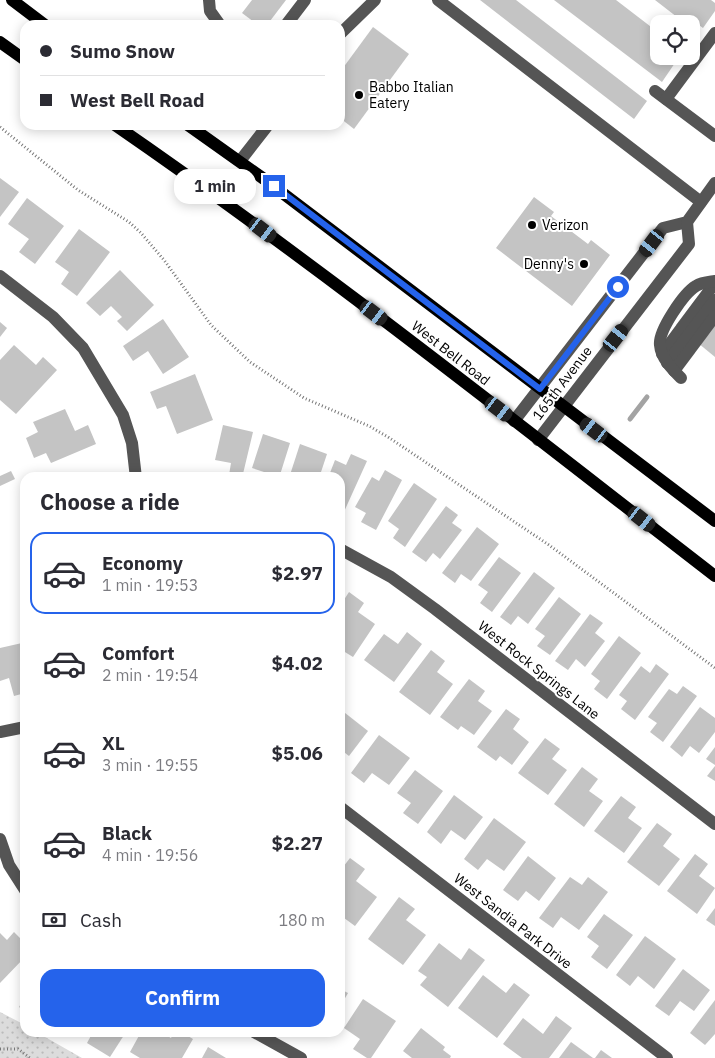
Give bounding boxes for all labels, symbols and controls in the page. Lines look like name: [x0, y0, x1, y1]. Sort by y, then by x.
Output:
map controls: [650, 15, 700, 65]
button: locate: [650, 15, 700, 65]
text: Sumo Snow: [70, 39, 175, 63]
place label: Babbo Italian Eatery: [369, 78, 454, 112]
text: West Bell Road: [70, 88, 205, 112]
marker: Babbo Italian Eatery: [353, 89, 365, 101]
callout: 1 min: [174, 168, 256, 204]
route end: [263, 175, 285, 197]
text: 1 min: [194, 176, 236, 196]
car: [246, 215, 279, 245]
place label: Verizon: [542, 216, 589, 234]
marker: Verizon: [526, 219, 538, 231]
car: [636, 227, 667, 259]
place label: Denny's: [524, 255, 574, 273]
marker: Denny's: [578, 258, 590, 270]
route start: [607, 276, 629, 298]
car: [357, 298, 390, 328]
street label: West Bell Road: [408, 317, 494, 389]
car: [600, 322, 631, 354]
street label: 165th Avenue: [528, 342, 596, 424]
car: [482, 394, 515, 424]
car: [577, 415, 610, 445]
text: Choose a ride: [40, 487, 180, 516]
car: [625, 504, 658, 534]
icon: car: [42, 551, 87, 596]
text: Economy: [102, 551, 183, 575]
text: $2.97: [271, 561, 323, 585]
text: 1 min · 19:53: [102, 575, 198, 595]
street label: West Rock Springs Lane: [474, 617, 604, 723]
icon: car: [42, 641, 87, 686]
text: Comfort: [102, 641, 175, 665]
text: $4.02: [271, 651, 323, 675]
text: 2 min · 19:54: [102, 665, 198, 685]
icon: car: [42, 731, 87, 776]
text: XL: [102, 731, 125, 755]
text: $5.06: [271, 741, 323, 765]
text: 3 min · 19:55: [102, 755, 198, 775]
icon: car: [42, 821, 87, 866]
text: Black: [102, 821, 152, 845]
text: $2.27: [271, 831, 323, 855]
text: 4 min · 19:56: [102, 845, 198, 865]
street label: West Sandia Park Drive: [450, 869, 576, 973]
icon: cash: [40, 906, 68, 934]
text: Cash: [80, 908, 122, 932]
text: 180 m: [278, 910, 325, 930]
button: Confirm: [40, 969, 325, 1027]

